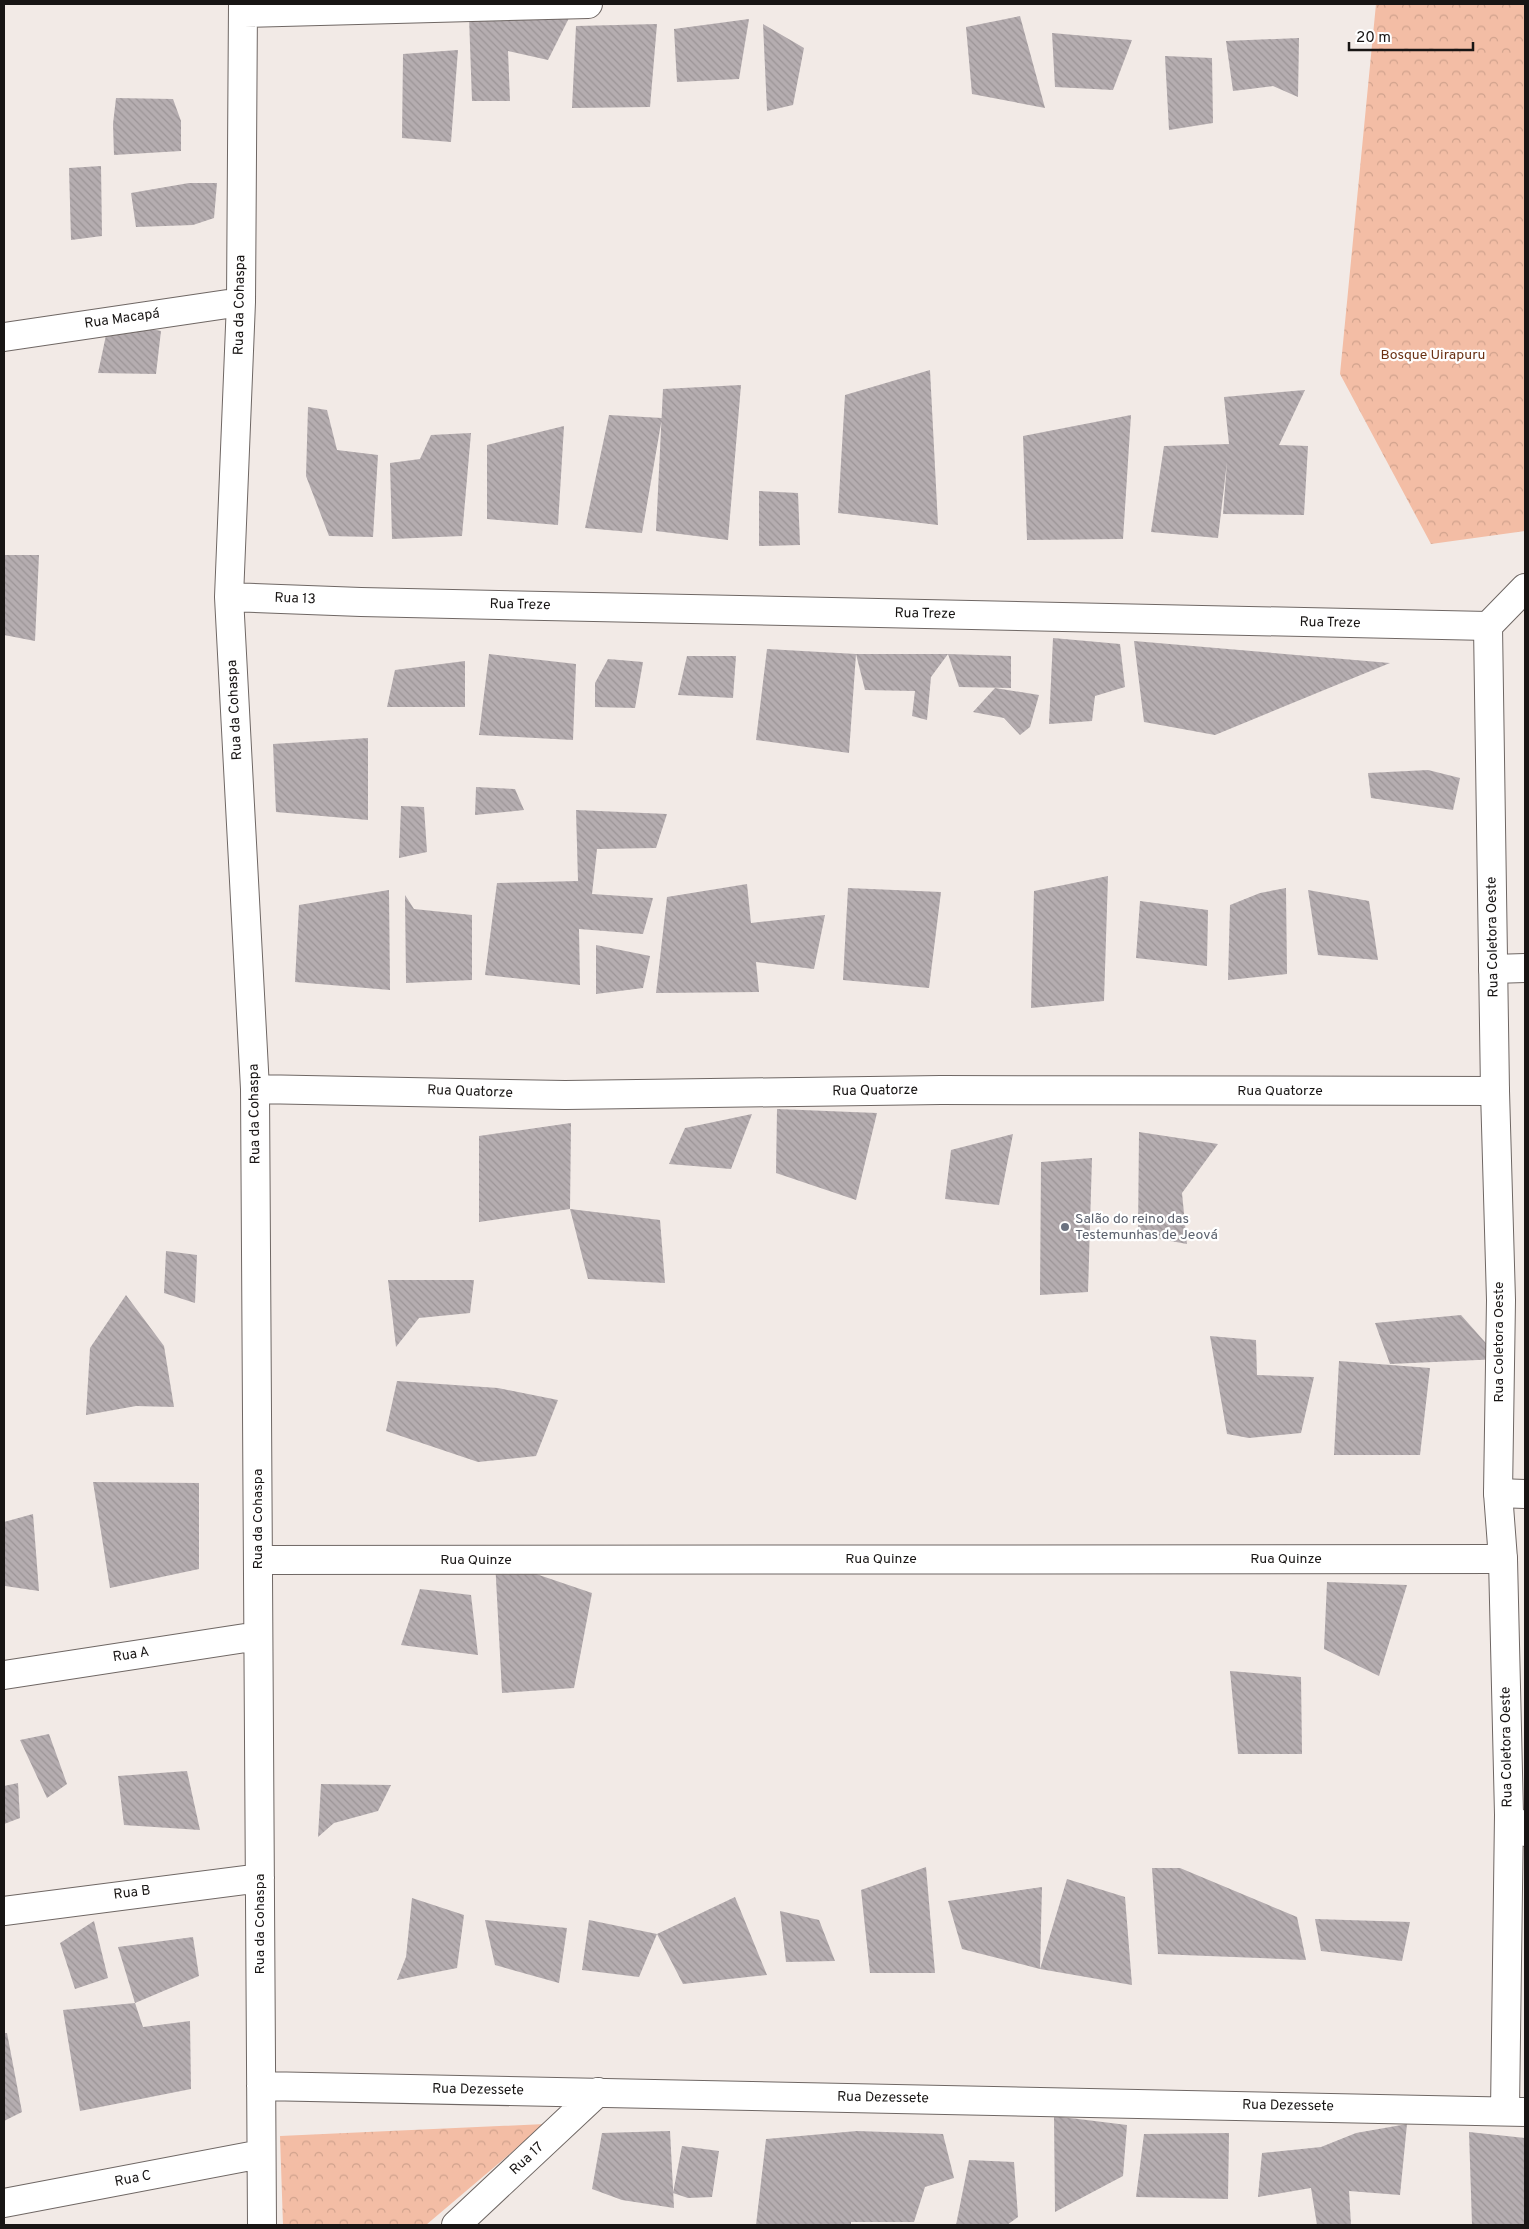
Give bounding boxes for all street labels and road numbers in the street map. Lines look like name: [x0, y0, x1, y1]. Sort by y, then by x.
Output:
street label: Rua da Cohaspa: [231, 255, 249, 355]
street label: Rua Macapá: [83, 305, 161, 333]
street label: Rua 13: [274, 590, 316, 608]
street label: Rua Treze: [489, 596, 551, 614]
street label: Rua Treze: [894, 605, 956, 623]
street label: Rua Treze: [1299, 614, 1361, 632]
street label: Rua da Cohaspa: [224, 659, 246, 761]
street label: Rua Coletora Oeste: [1483, 876, 1503, 998]
street label: Rua da Cohaspa: [246, 1064, 264, 1164]
street label: Rua Quatorze: [427, 1082, 513, 1102]
street label: Rua Quatorze: [832, 1082, 918, 1100]
street label: Rua Quatorze: [1237, 1083, 1323, 1100]
street label: Rua Coletora Oeste: [1491, 1281, 1508, 1403]
street label: Rua da Cohaspa: [250, 1469, 267, 1569]
street label: Rua Quinze: [845, 1551, 917, 1568]
street label: Rua Quinze: [1250, 1551, 1322, 1568]
street label: Rua Quinze: [440, 1552, 512, 1569]
street label: Rua A: [112, 1644, 150, 1666]
street label: Rua Coletora Oeste: [1497, 1686, 1517, 1808]
street label: Rua da Cohaspa: [252, 1874, 269, 1974]
street label: Rua B: [113, 1882, 151, 1904]
street label: Rua Dezessete: [432, 2081, 524, 2099]
street label: Rua Dezessete: [837, 2089, 929, 2107]
street label: Rua Dezessete: [1242, 2097, 1334, 2115]
street label: Rua 17: [506, 2139, 548, 2179]
street label: Rua C: [113, 2167, 153, 2191]

